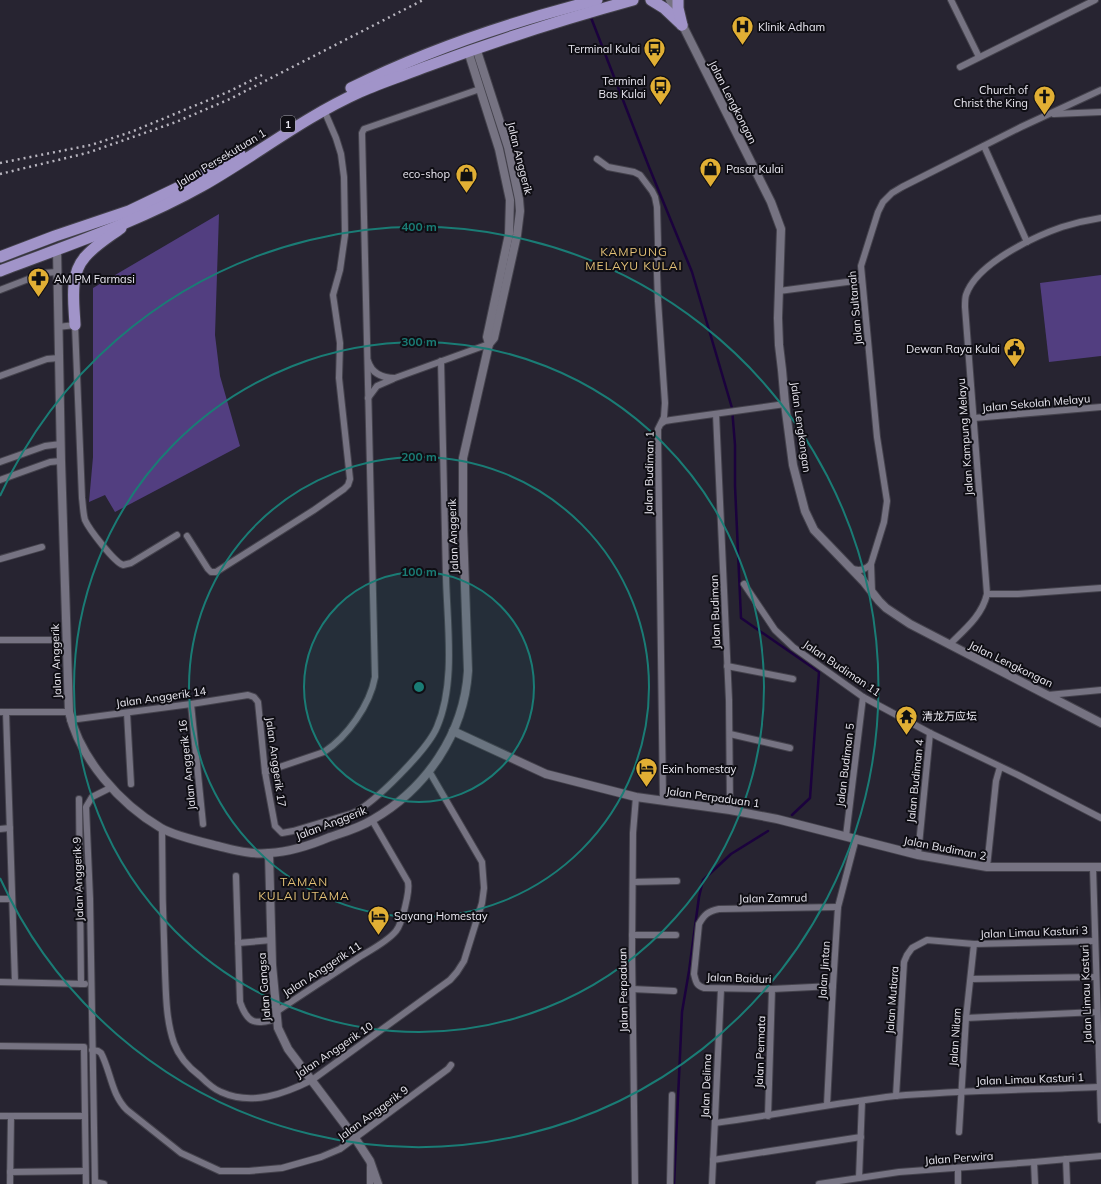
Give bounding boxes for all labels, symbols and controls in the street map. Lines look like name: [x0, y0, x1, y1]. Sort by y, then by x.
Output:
hospital icon: Klinik Adham: [730, 14, 756, 47]
place label: Klinik Adham: [758, 20, 825, 34]
bus stop icon: Terminal Kulai: [642, 36, 668, 69]
place label: Terminal Kulai: [568, 42, 640, 56]
street label: Jalan Lengkongan: [706, 58, 760, 146]
place label: Terminal Bas Kulai: [599, 74, 646, 101]
bus stop icon: Terminal Bas Kulai: [648, 74, 674, 107]
place label: Church of Christ the King: [953, 83, 1028, 110]
church icon: Church of Christ the King: [1031, 83, 1057, 116]
road number: 1: [281, 116, 295, 132]
street label: Jalan Anggerik: [504, 120, 536, 196]
street label: Jalan Persekutuan 1: [174, 126, 268, 190]
shop icon: Pasar Kulai: [697, 156, 723, 189]
shop icon: eco-shop: [453, 161, 479, 194]
place label: Pasar Kulai: [726, 162, 783, 176]
place label: eco-shop: [403, 167, 450, 181]
text: 400 m: [401, 219, 437, 234]
district label: KAMPUNG MELAYU KULAI: [585, 244, 683, 273]
pharmacy icon: AM PM Farmasi: [25, 266, 51, 299]
street label: Jalan Sultanah: [845, 270, 865, 346]
place label: AM PM Farmasi: [54, 272, 135, 286]
text: 300 m: [401, 334, 437, 349]
public building icon: Dewan Raya Kulai: [1002, 336, 1028, 369]
place label: Dewan Raya Kulai: [906, 342, 1000, 356]
street label: Jalan Kampung Melayu: [954, 378, 976, 496]
street label: Jalan Lengkongan: [788, 381, 814, 473]
street label: Jalan Sekolah Melayu: [981, 391, 1091, 415]
street label: Jalan Budiman 1: [641, 431, 657, 515]
text: 200 m: [401, 449, 437, 464]
street label: Jalan Anggerik: [445, 498, 461, 574]
text: 100 m: [401, 564, 437, 579]
street label: Jalan Budiman: [707, 575, 723, 649]
street label: Jalan Anggerik: [48, 623, 64, 699]
street label: Jalan Budiman 11: [801, 637, 883, 699]
street label: Jalan Lengkongan: [967, 638, 1055, 690]
centre of rings: [412, 680, 426, 694]
street label: Jalan Anggerik 14: [115, 684, 207, 710]
temple icon: 清龙万应坛: [893, 703, 919, 736]
place label: 清龙万应坛: [922, 709, 977, 723]
street label: Jalan Anggerik 17: [263, 716, 289, 808]
street label: Jalan Anggerik 16: [175, 719, 199, 811]
street label: Jalan Budiman 5: [833, 722, 857, 808]
street label: Jalan Budiman 4: [904, 738, 926, 823]
hotel icon: Exin homestay: [633, 756, 659, 789]
place label: Exin homestay: [662, 762, 736, 776]
street label: Jalan Perpaduan 1: [665, 784, 761, 810]
street label: Jalan Anggerik: [294, 803, 369, 843]
street label: Jalan Budiman 2: [902, 833, 988, 863]
street label: Jalan Anggerik 9: [70, 837, 86, 921]
district label: TAMAN KULAI UTAMA: [258, 874, 350, 903]
street label: Jalan Zamrud: [739, 890, 807, 906]
hotel icon: Sayang Homestay: [366, 903, 392, 936]
place label: Sayang Homestay: [394, 909, 488, 923]
street label: Jalan Limau Kasturi 3: [980, 923, 1088, 941]
street label: Jalan Anggerik 11: [280, 938, 364, 1000]
street label: Jalan Jintan: [815, 940, 833, 1000]
street label: Jalan Limau Kasturi: [1077, 944, 1095, 1044]
street label: Jalan Perpaduan: [615, 947, 631, 1033]
street label: Jalan Gangsa: [255, 952, 273, 1022]
street label: Jalan Mutiara: [883, 966, 901, 1034]
street label: Jalan Baiduri: [706, 970, 772, 986]
street label: Jalan Nilam: [946, 1007, 964, 1067]
street label: Jalan Permata: [752, 1016, 768, 1088]
street label: Jalan Anggerik 10: [292, 1019, 376, 1081]
street label: Jalan Delima: [698, 1054, 714, 1118]
street label: Jalan Limau Kasturi 1: [976, 1070, 1084, 1088]
street label: Jalan Anggerik 9: [335, 1083, 411, 1143]
street label: Jalan Perwira: [924, 1149, 994, 1167]

